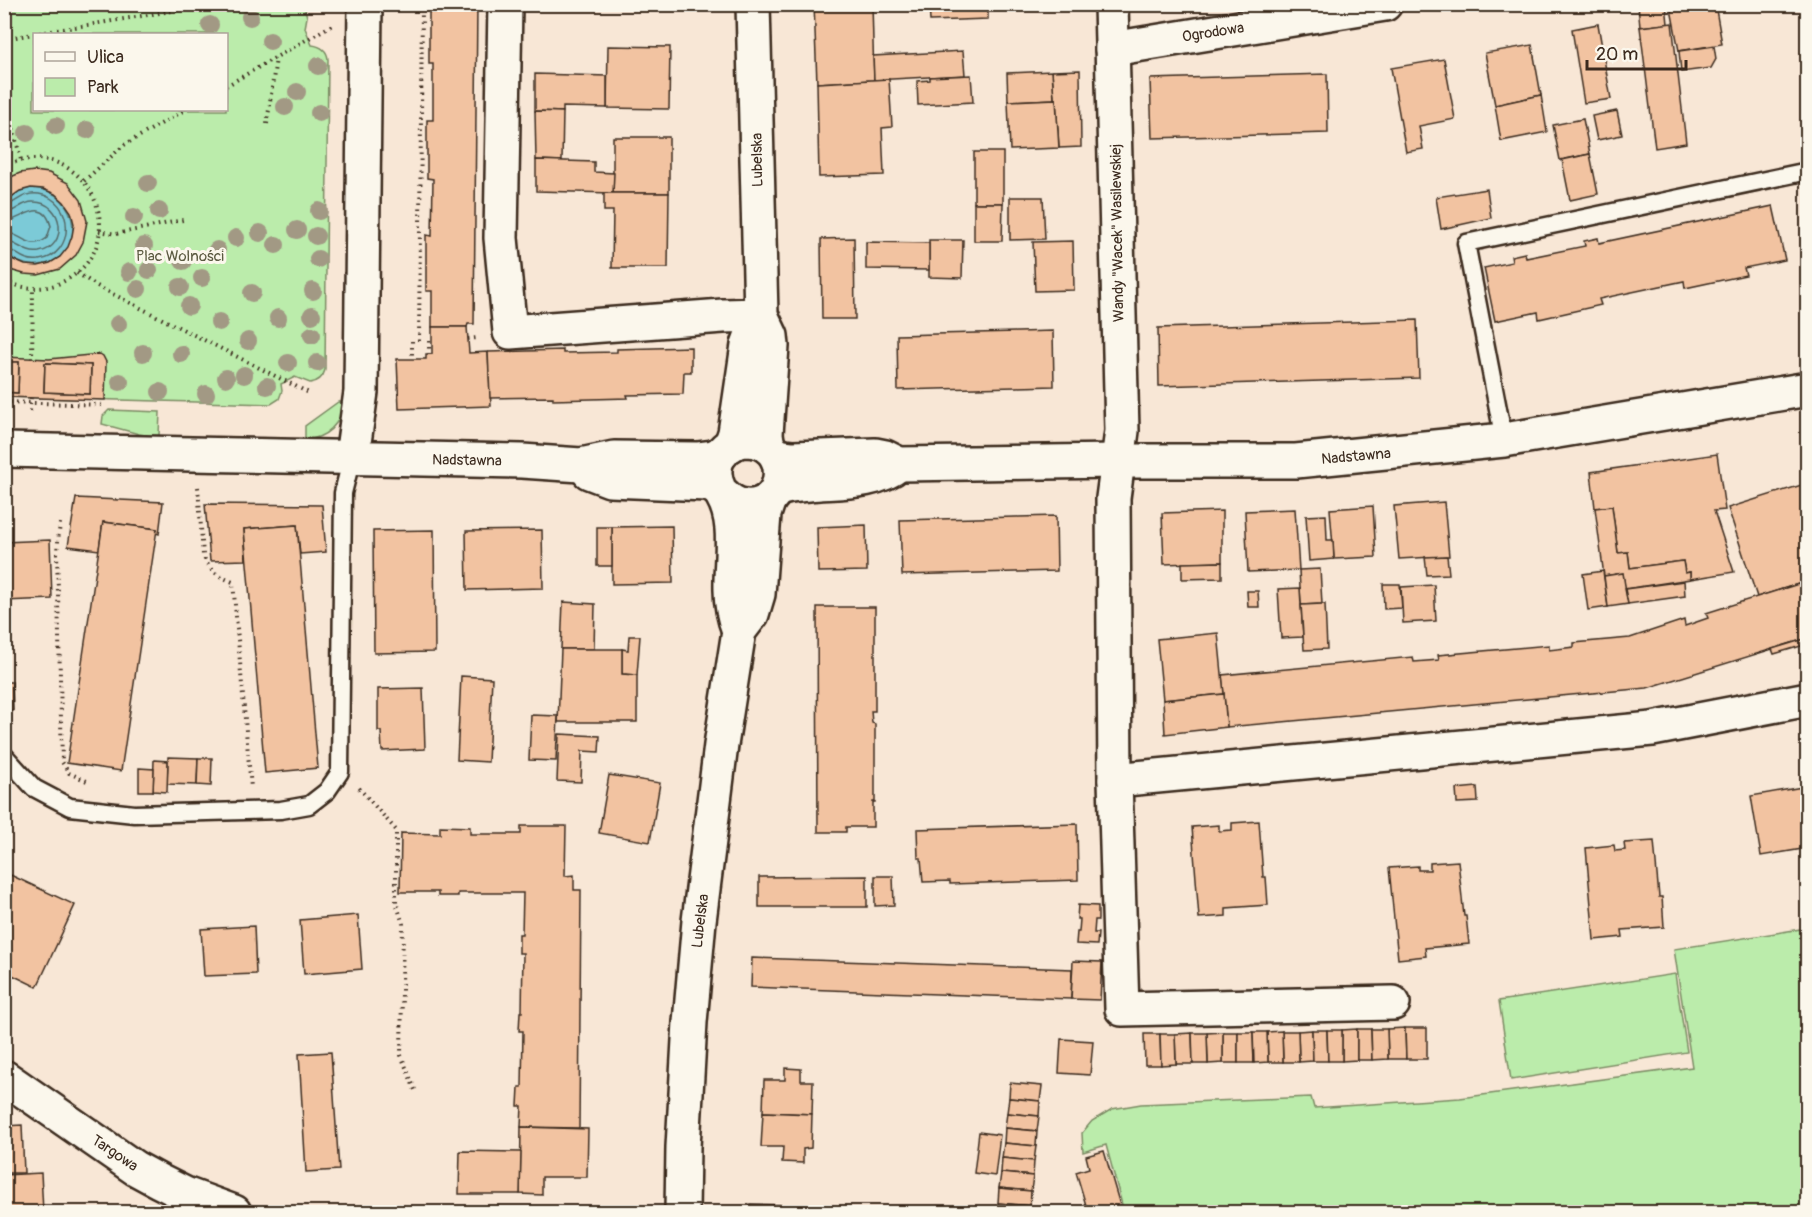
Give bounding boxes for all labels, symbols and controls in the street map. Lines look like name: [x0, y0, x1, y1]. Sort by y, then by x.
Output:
street label: Ogrodowa: [1181, 18, 1245, 47]
legend: [33, 33, 228, 111]
scale bar: [1587, 33, 1686, 71]
text: 20 m: [1596, 43, 1638, 66]
text: Ulica: [87, 46, 124, 69]
text: Park: [87, 76, 119, 99]
street label: Lubelska: [748, 133, 767, 187]
street label: Wandy "Wacek" Wasilewskiej: [1106, 144, 1129, 322]
park label: Plac Wolności: [136, 247, 224, 266]
street label: Nadstawna: [1320, 444, 1392, 469]
street label: Nadstawna: [432, 450, 502, 471]
street label: Lubelska: [688, 893, 713, 949]
street label: Targowa: [88, 1131, 142, 1176]

